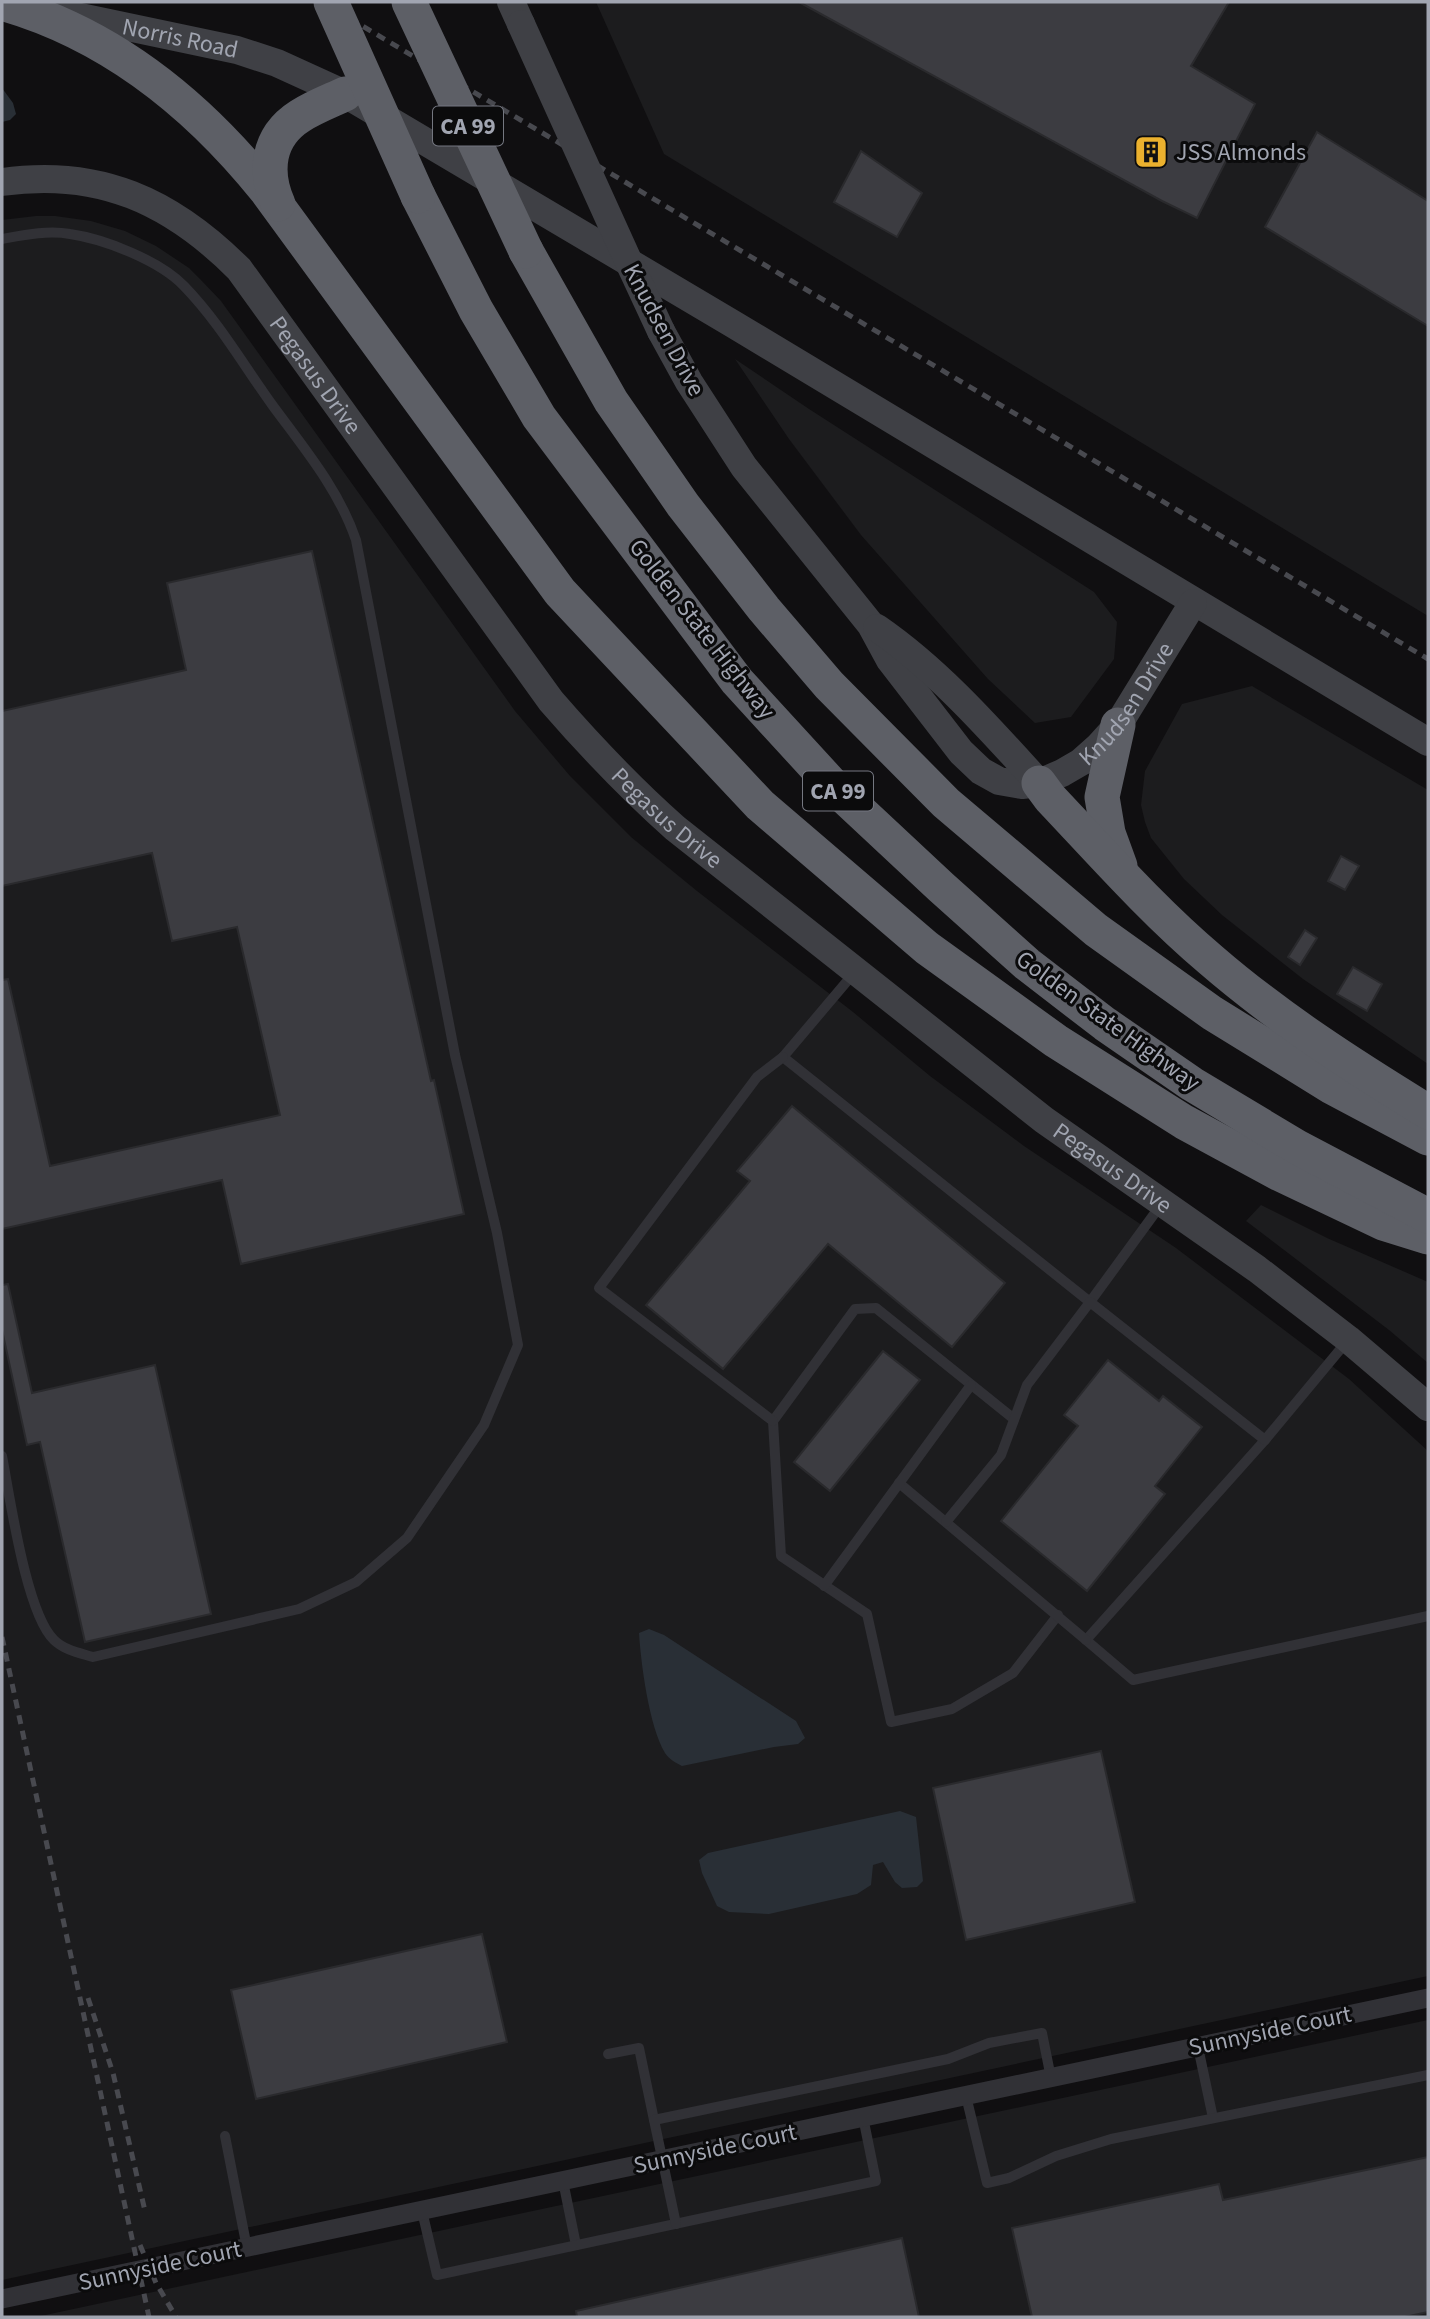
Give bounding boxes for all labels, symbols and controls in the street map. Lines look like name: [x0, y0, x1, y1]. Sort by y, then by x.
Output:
street label: Norris Road: [119, 9, 241, 67]
road number: CA 99: [433, 106, 503, 146]
building icon: JSS Almonds: [1132, 133, 1170, 171]
place label: JSS Almonds: [1176, 135, 1306, 170]
street label: Knudsen Drive: [614, 258, 714, 402]
street label: Pegasus Drive: [261, 309, 370, 441]
street label: Golden State Highway: [620, 531, 784, 727]
street label: Knudsen Drive: [1070, 635, 1182, 774]
street label: Pegasus Drive: [603, 759, 730, 877]
road number: CA 99: [803, 772, 873, 810]
street label: Golden State Highway: [1009, 942, 1207, 1100]
street label: Pegasus Drive: [1046, 1114, 1179, 1222]
street label: Sunnyside Court: [1185, 1997, 1355, 2065]
street label: Sunnyside Court: [630, 2115, 800, 2183]
street label: Sunnyside Court: [75, 2232, 245, 2300]

